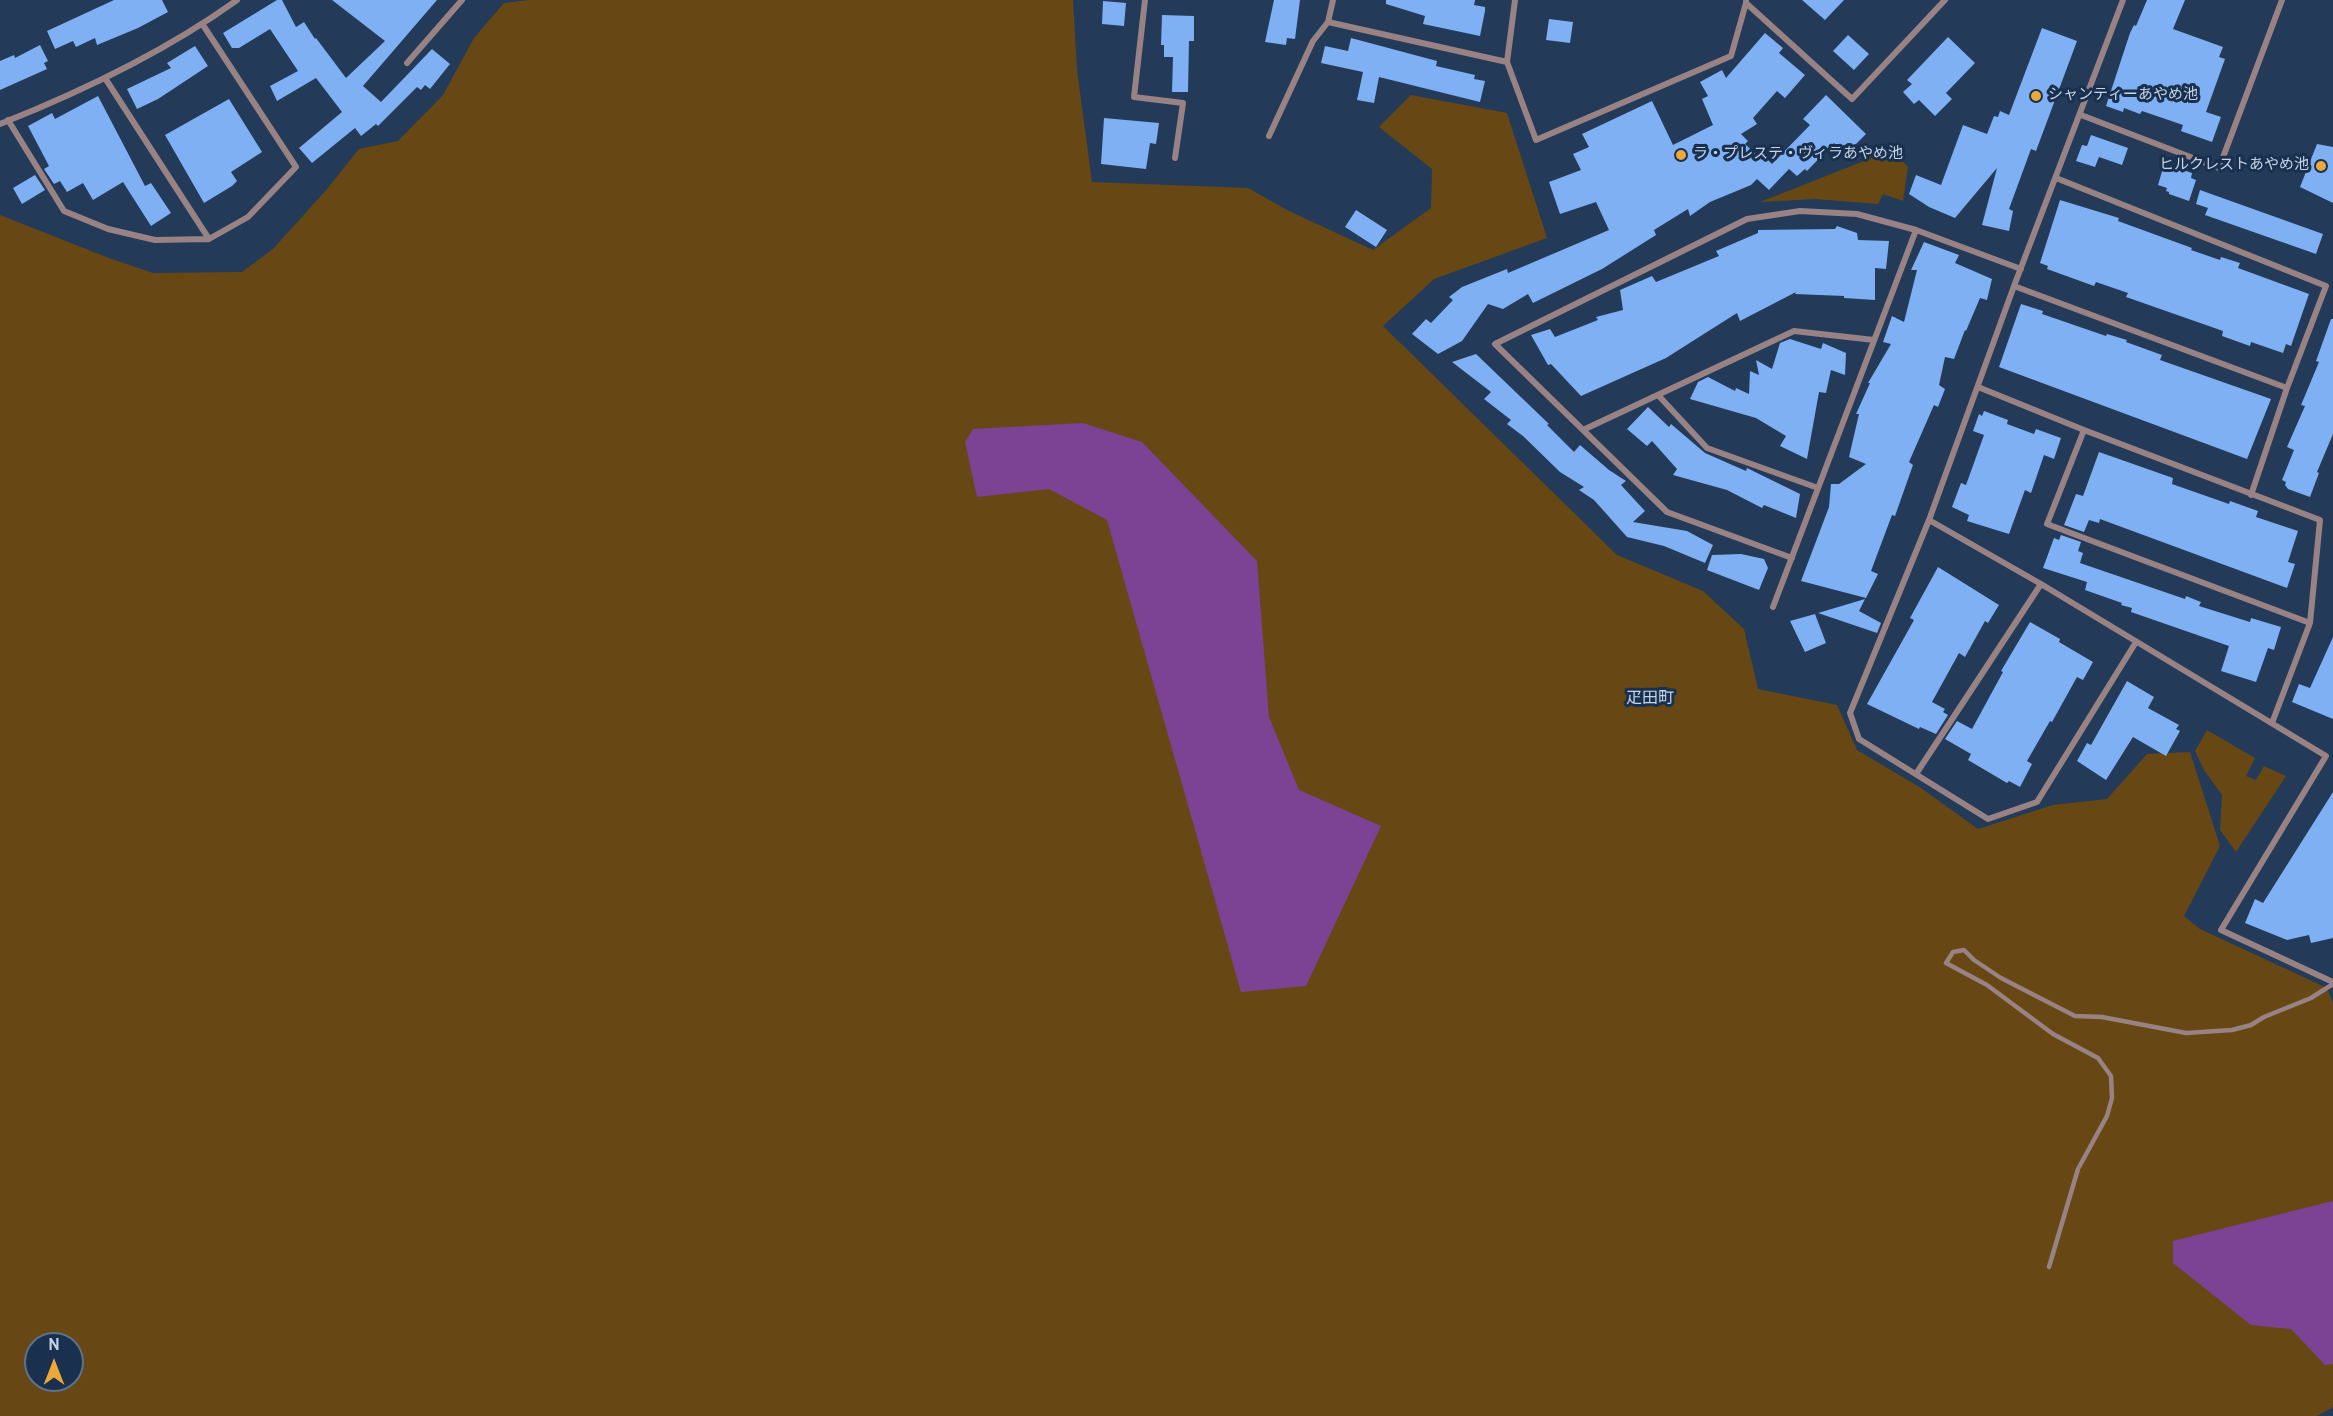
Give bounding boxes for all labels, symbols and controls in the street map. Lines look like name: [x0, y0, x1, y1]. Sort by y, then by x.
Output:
place label: シャンティーあやめ池: [2048, 87, 2198, 105]
marker: シャンティーあやめ池: [2029, 89, 2043, 103]
place label: ラ・プレステ・ヴィラあやめ池: [1693, 146, 1903, 164]
marker: ラ・プレステ・ヴィラあやめ池: [1674, 148, 1688, 162]
place label: ヒルクレストあやめ池: [2159, 157, 2309, 175]
marker: ヒルクレストあやめ池: [2314, 159, 2328, 173]
district label: 疋田町: [1626, 690, 1674, 710]
north arrow: [24, 1332, 84, 1392]
text: N: [48, 1336, 60, 1356]

